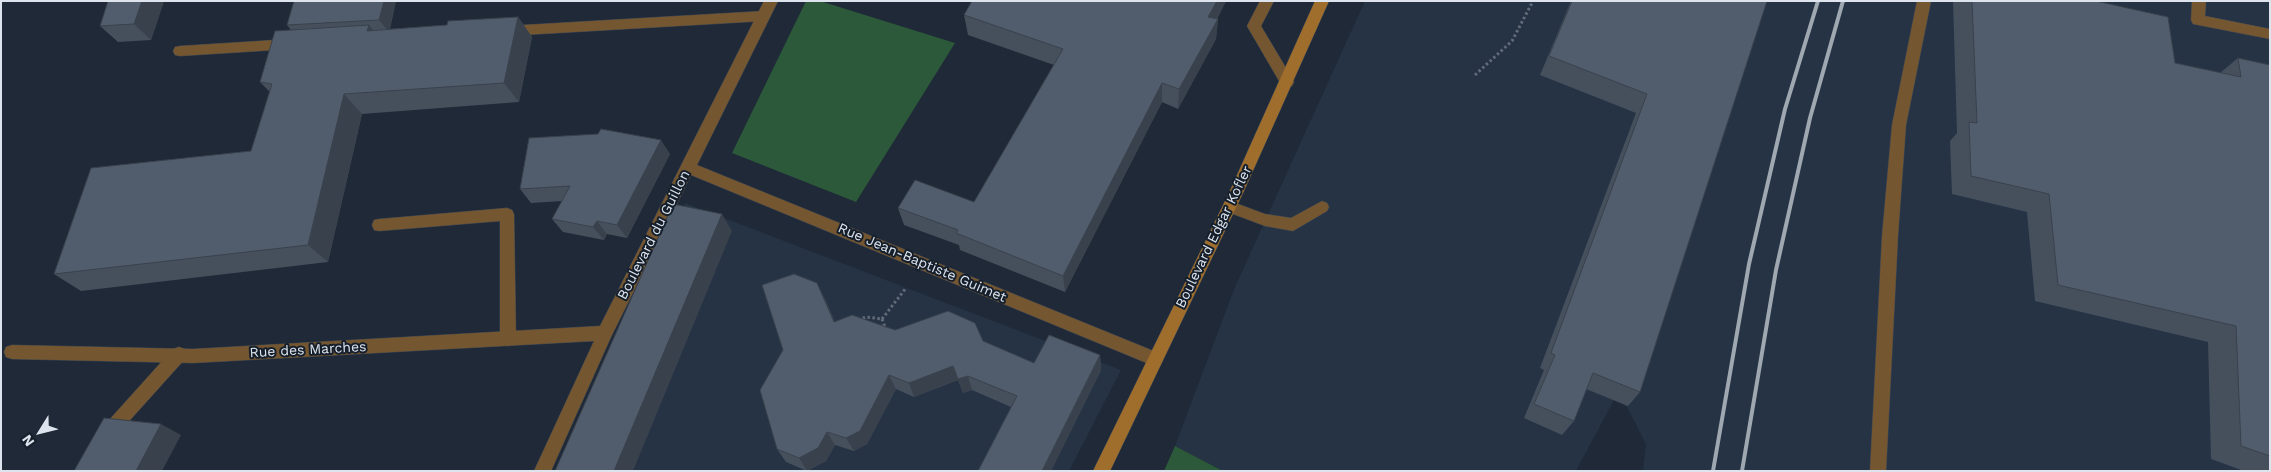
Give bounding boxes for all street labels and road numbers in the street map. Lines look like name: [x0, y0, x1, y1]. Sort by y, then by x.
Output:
street label: Boulevard Edgar Kofler: [1172, 163, 1256, 311]
street label: Boulevard du Guillon: [614, 168, 694, 302]
street label: Rue Jean-Baptiste Guimet: [835, 220, 1009, 306]
street label: Rue des Marches: [249, 339, 367, 361]

